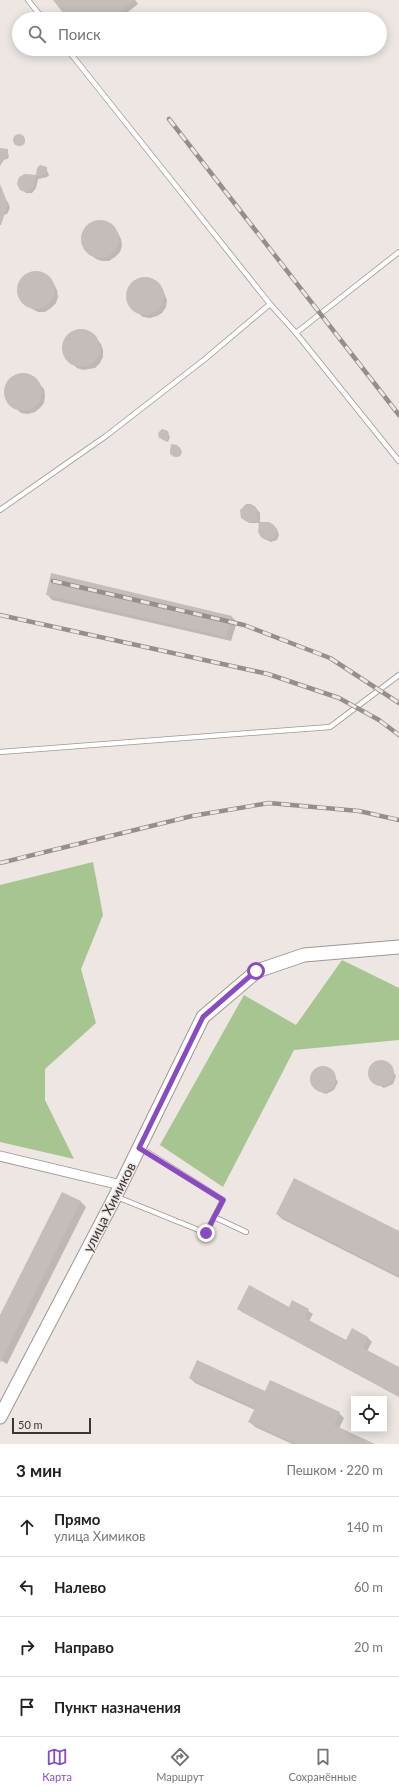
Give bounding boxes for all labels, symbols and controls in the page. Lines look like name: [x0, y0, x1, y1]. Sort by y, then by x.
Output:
search box: [12, 12, 387, 56]
icon: search: [26, 23, 48, 45]
text: Поиск: [58, 25, 101, 43]
route start: [247, 962, 265, 980]
street label: улица Химиков: [79, 1159, 139, 1255]
route end: [197, 1224, 215, 1242]
map controls: [351, 1396, 387, 1432]
button: locate: [351, 1396, 387, 1432]
scale bar: [12, 1416, 91, 1435]
text: 50 m: [18, 1418, 43, 1431]
text: 3 мин: [16, 1460, 62, 1481]
text: Пешком · 220 m: [286, 1462, 383, 1478]
text: Прямо: [54, 1510, 100, 1528]
icon: ahead: [16, 1516, 38, 1538]
text: 140 m: [346, 1519, 383, 1535]
text: улица Химиков: [54, 1528, 146, 1544]
icon: left: [16, 1576, 38, 1598]
text: Налево: [54, 1578, 106, 1596]
text: 60 m: [354, 1579, 383, 1595]
icon: right: [16, 1636, 38, 1658]
text: Направо: [54, 1638, 114, 1656]
text: 20 m: [354, 1639, 383, 1655]
icon: arrive: [16, 1696, 38, 1718]
text: Пункт назначения: [54, 1698, 181, 1716]
tab: Карта: [42, 1746, 72, 1783]
tab: Маршрут: [156, 1746, 204, 1783]
tab: Сохранённые: [288, 1746, 357, 1783]

